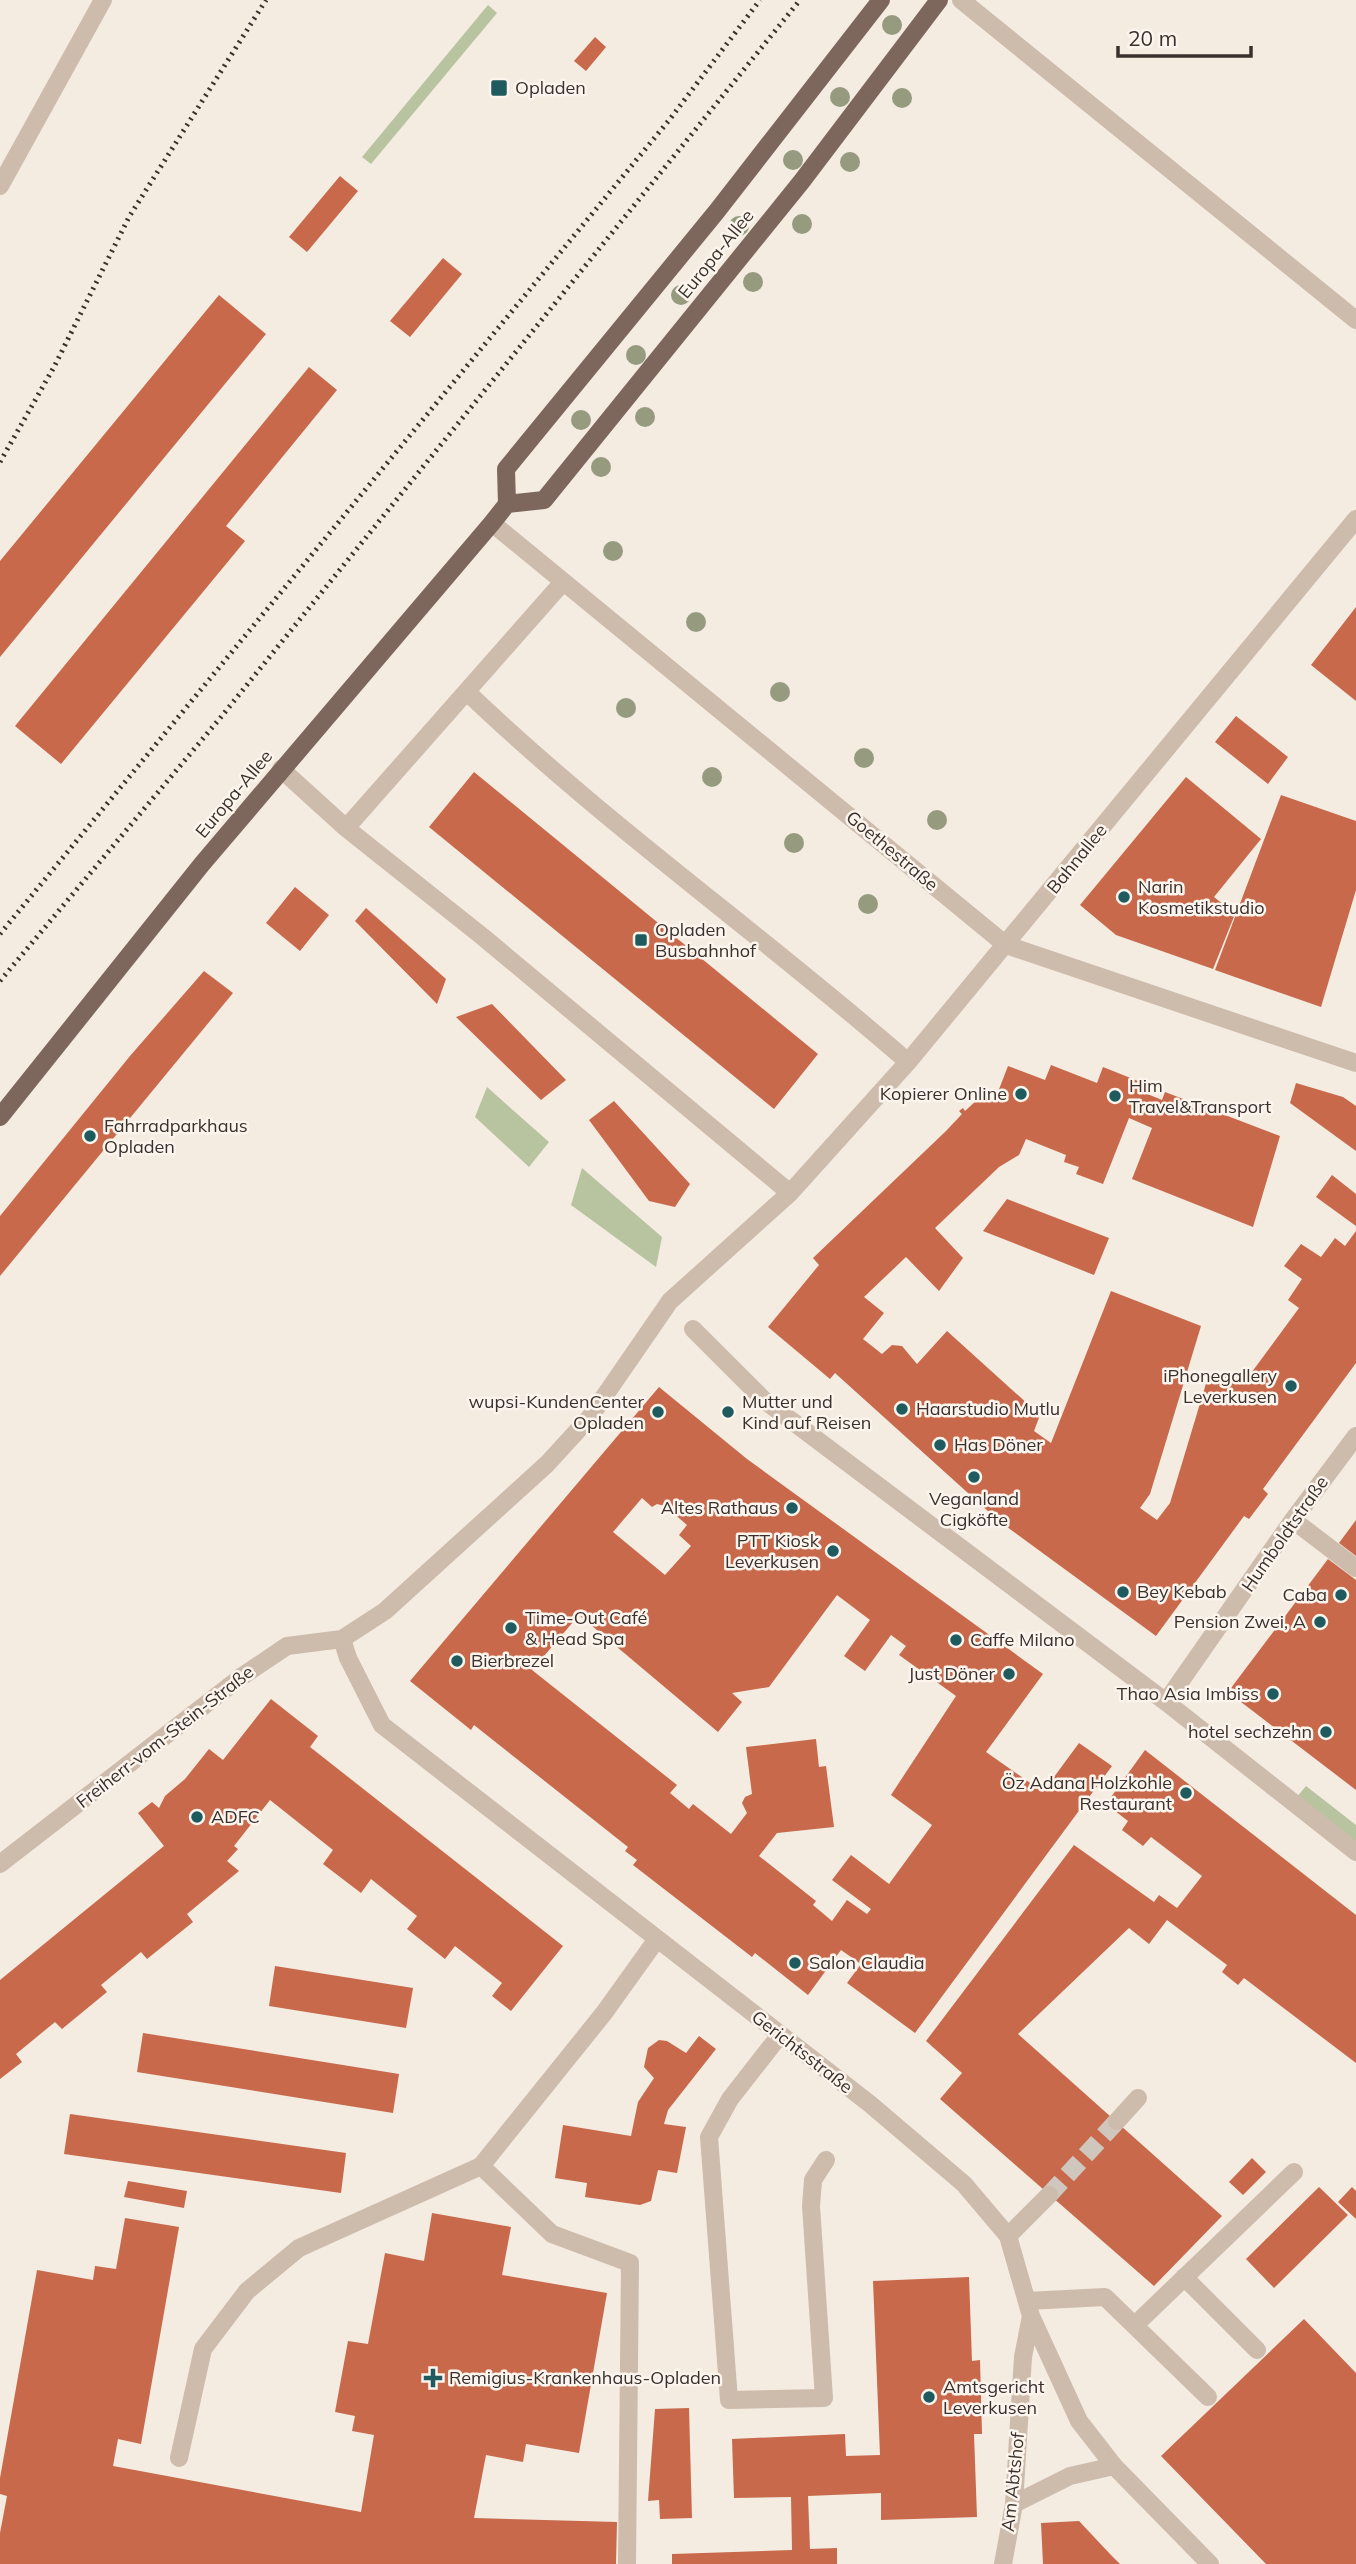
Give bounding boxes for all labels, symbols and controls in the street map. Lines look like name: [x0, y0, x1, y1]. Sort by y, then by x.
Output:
scale bar: [1118, 14, 1251, 58]
text: 20 m: [1128, 25, 1177, 51]
place label: Opladen: [515, 76, 586, 99]
marker: Opladen: [489, 78, 509, 98]
street label: Europa-Allee: [673, 204, 759, 303]
street label: Europa-Allee: [190, 745, 277, 842]
street label: Goethestraße: [841, 805, 943, 896]
street label: Bahnallee: [1042, 819, 1112, 898]
place label: Narin Kosmetikstudio: [1138, 875, 1265, 919]
marker: Narin Kosmetikstudio: [1116, 889, 1132, 905]
place label: Opladen Busbahnhof: [655, 918, 757, 962]
marker: Opladen Busbahnhof: [633, 932, 649, 948]
place label: Him Travel&Transport: [1129, 1074, 1271, 1118]
place label: Kopierer Online: [880, 1082, 1007, 1105]
marker: Kopierer Online: [1013, 1086, 1029, 1102]
marker: Him Travel&Transport: [1107, 1088, 1123, 1104]
place label: Fahrradparkhaus Opladen: [104, 1114, 248, 1158]
marker: Fahrradparkhaus Opladen: [82, 1128, 98, 1144]
place label: iPhonegallery Leverkusen: [1163, 1364, 1277, 1408]
marker: iPhonegallery Leverkusen: [1283, 1378, 1299, 1394]
place label: wupsi-KundenCenter Opladen: [468, 1390, 644, 1434]
place label: Mutter und Kind auf Reisen: [742, 1390, 871, 1434]
place label: Haarstudio Mutlu: [916, 1397, 1060, 1420]
marker: Haarstudio Mutlu: [894, 1401, 910, 1417]
marker: wupsi-KundenCenter Opladen: [650, 1404, 666, 1420]
marker: Mutter und Kind auf Reisen: [720, 1404, 736, 1420]
place label: Has Döner: [954, 1433, 1043, 1456]
marker: Has Döner: [932, 1437, 948, 1453]
marker: Veganland Cigköfte: [966, 1469, 982, 1485]
street label: Humboldtstraße: [1236, 1471, 1333, 1596]
place label: Veganland Cigköfte: [929, 1487, 1019, 1531]
place label: Altes Rathaus: [661, 1496, 778, 1519]
marker: Altes Rathaus: [784, 1500, 800, 1516]
place label: PTT Kiosk Leverkusen: [725, 1529, 820, 1573]
marker: PTT Kiosk Leverkusen: [825, 1543, 841, 1559]
place label: Bey Kebab: [1137, 1580, 1227, 1603]
place label: Caba: [1283, 1583, 1327, 1606]
marker: Bey Kebab: [1115, 1584, 1131, 1600]
marker: Caba: [1333, 1587, 1349, 1603]
place label: Time-Out Café & Head Spa: [525, 1606, 647, 1650]
place label: Pension Zwei, A: [1174, 1610, 1306, 1633]
marker: Pension Zwei, A: [1312, 1614, 1328, 1630]
marker: Time-Out Café & Head Spa: [503, 1620, 519, 1636]
place label: Caffe Milano: [970, 1628, 1075, 1651]
marker: Caffe Milano: [948, 1632, 964, 1648]
place label: Bierbrezel: [471, 1649, 554, 1672]
marker: Bierbrezel: [449, 1653, 465, 1669]
street label: Freiherr-vom-Stein-Straße: [71, 1660, 258, 1813]
place label: Just Döner: [908, 1662, 995, 1685]
marker: Just Döner: [1001, 1666, 1017, 1682]
place label: Thao Asia Imbiss: [1117, 1682, 1259, 1705]
marker: Thao Asia Imbiss: [1265, 1686, 1281, 1702]
place label: hotel sechzehn: [1188, 1720, 1312, 1743]
marker: hotel sechzehn: [1318, 1724, 1334, 1740]
place label: Öz Adana Holzkohle Restaurant: [1002, 1771, 1172, 1815]
marker: Öz Adana Holzkohle Restaurant: [1178, 1785, 1194, 1801]
place label: ADFC: [211, 1805, 260, 1828]
marker: ADFC: [189, 1809, 205, 1825]
place label: Salon Claudia: [809, 1951, 925, 1974]
marker: Salon Claudia: [787, 1955, 803, 1971]
street label: Gerichtsstraße: [747, 2005, 857, 2098]
place label: Remigius-Krankenhaus-Opladen: [449, 2366, 721, 2389]
marker: Remigius-Krankenhaus-Opladen: [423, 2368, 443, 2388]
place label: Amtsgericht Leverkusen: [943, 2375, 1044, 2419]
marker: Amtsgericht Leverkusen: [921, 2389, 937, 2405]
street label: Am Abtshof: [996, 2430, 1029, 2533]

